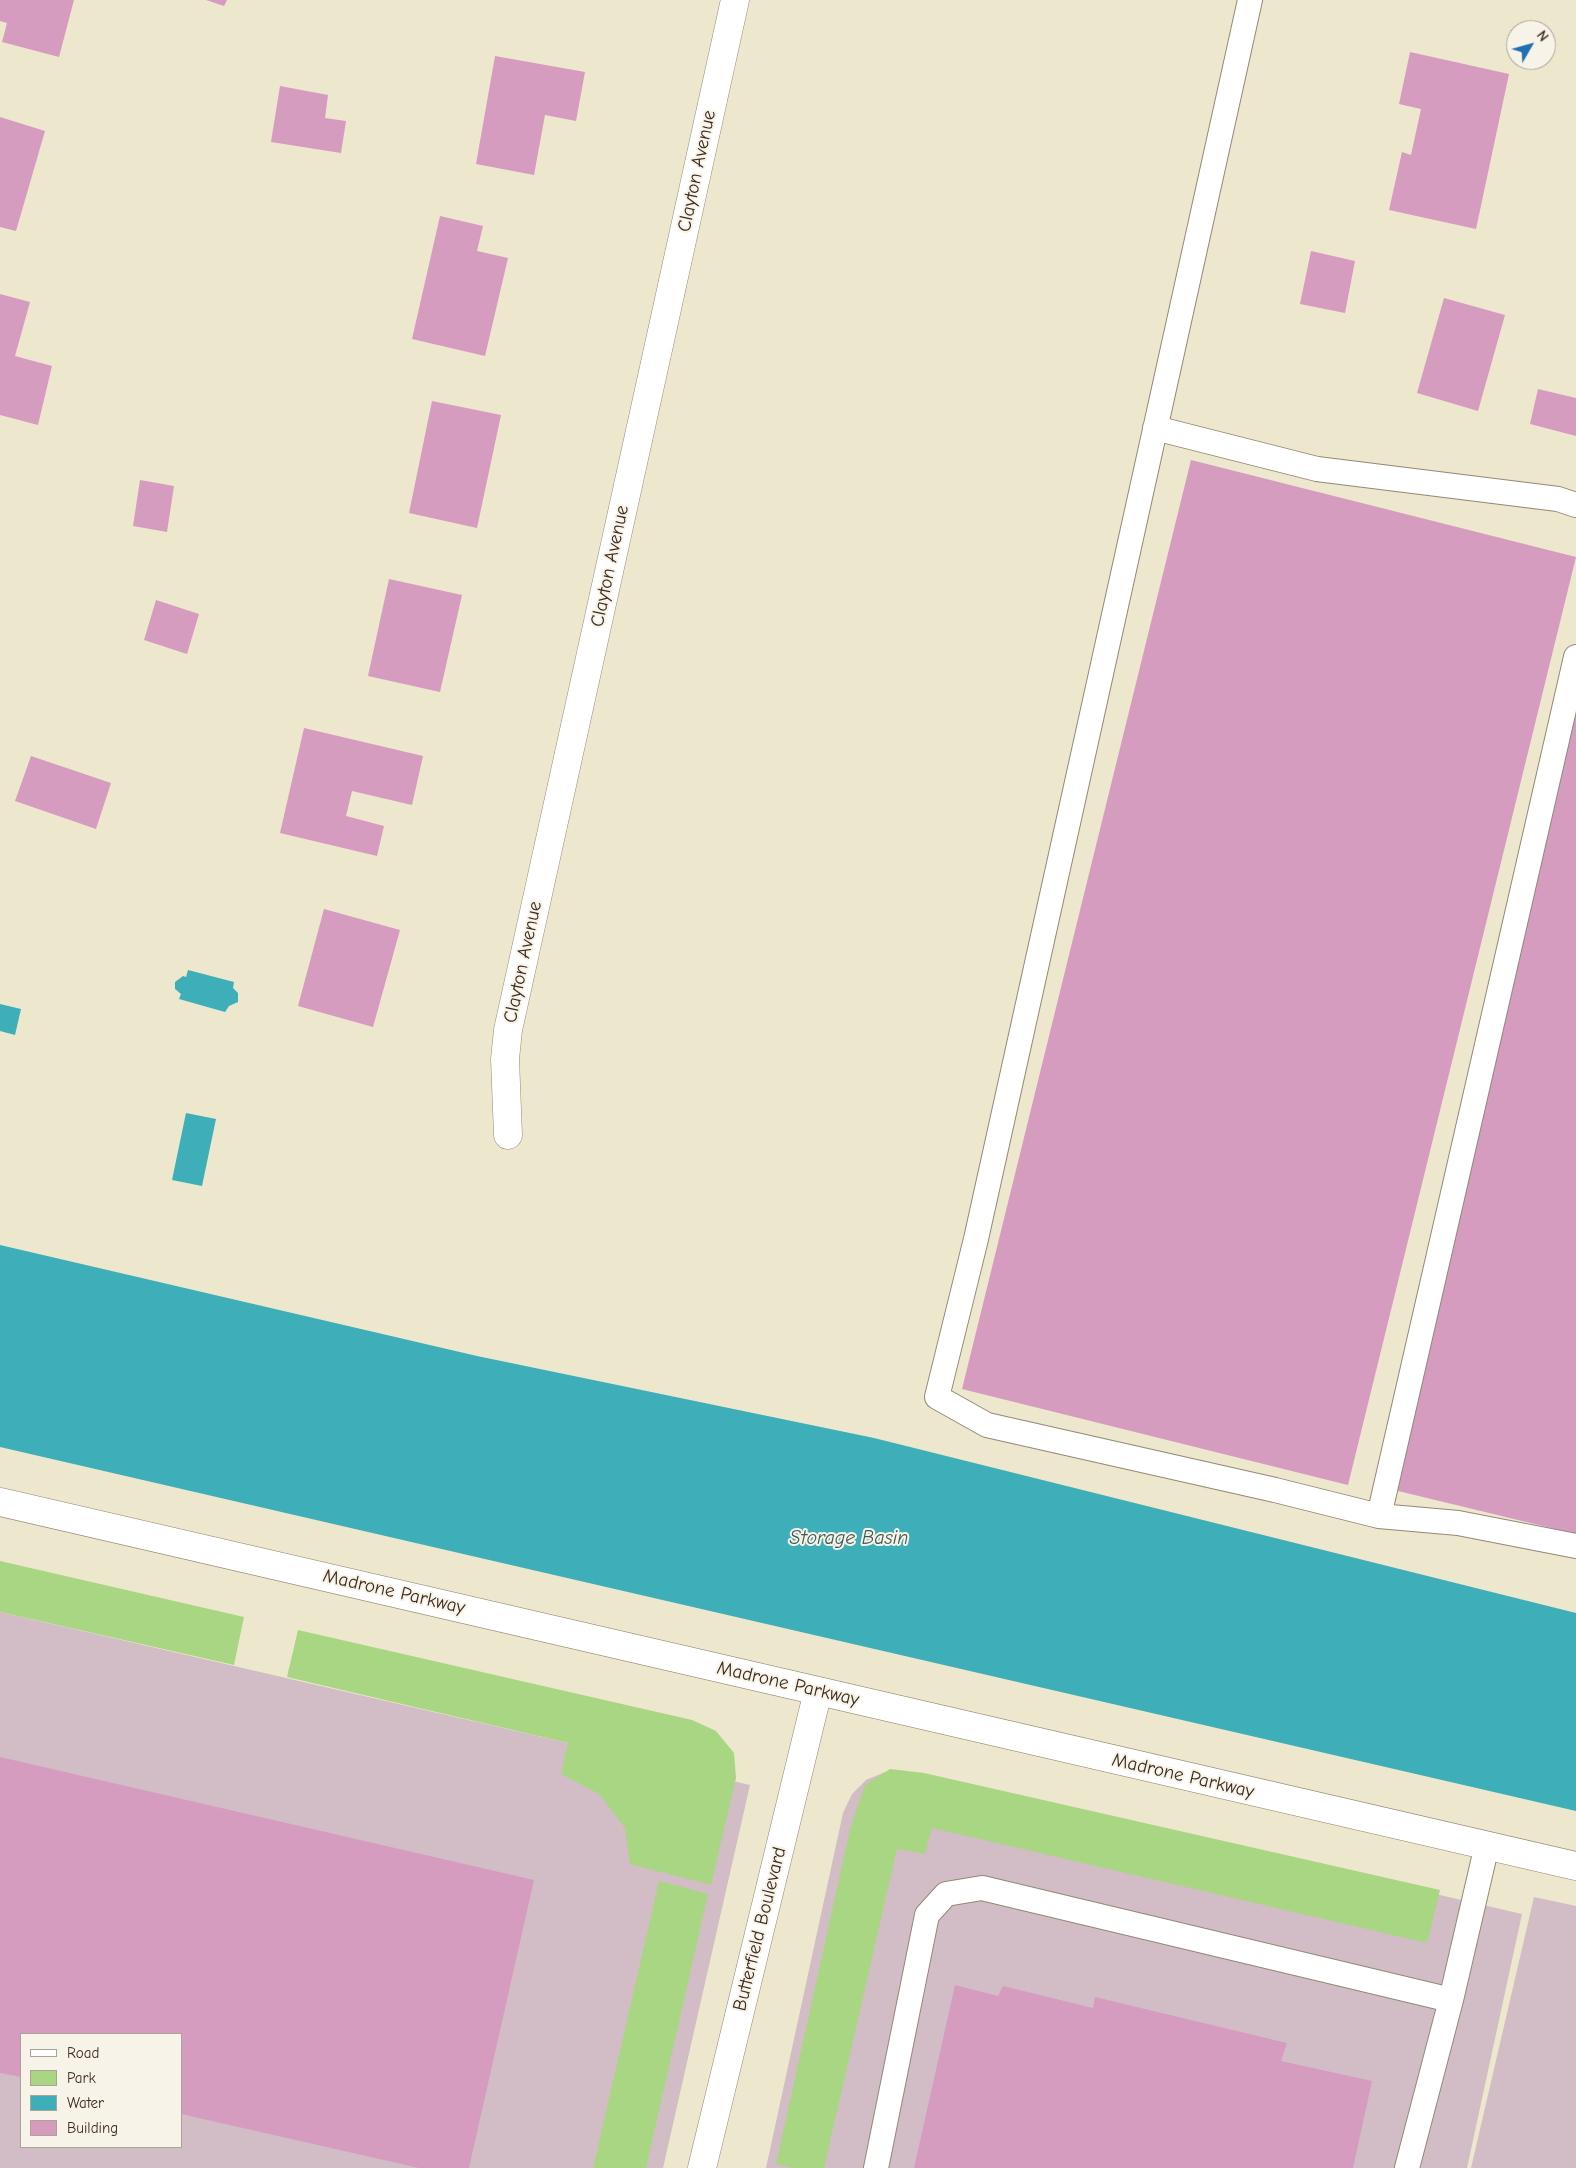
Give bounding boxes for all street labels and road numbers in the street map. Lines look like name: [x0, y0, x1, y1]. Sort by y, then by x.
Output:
street label: Clayton Avenue: [673, 108, 721, 234]
street label: Clayton Avenue: [586, 503, 634, 629]
street label: Clayton Avenue: [499, 899, 547, 1025]
street label: Madrone Parkway: [321, 1565, 467, 1619]
street label: Madrone Parkway: [715, 1657, 861, 1711]
street label: Madrone Parkway: [1110, 1749, 1256, 1803]
street label: Butterfield Boulevard: [729, 1845, 791, 2013]

